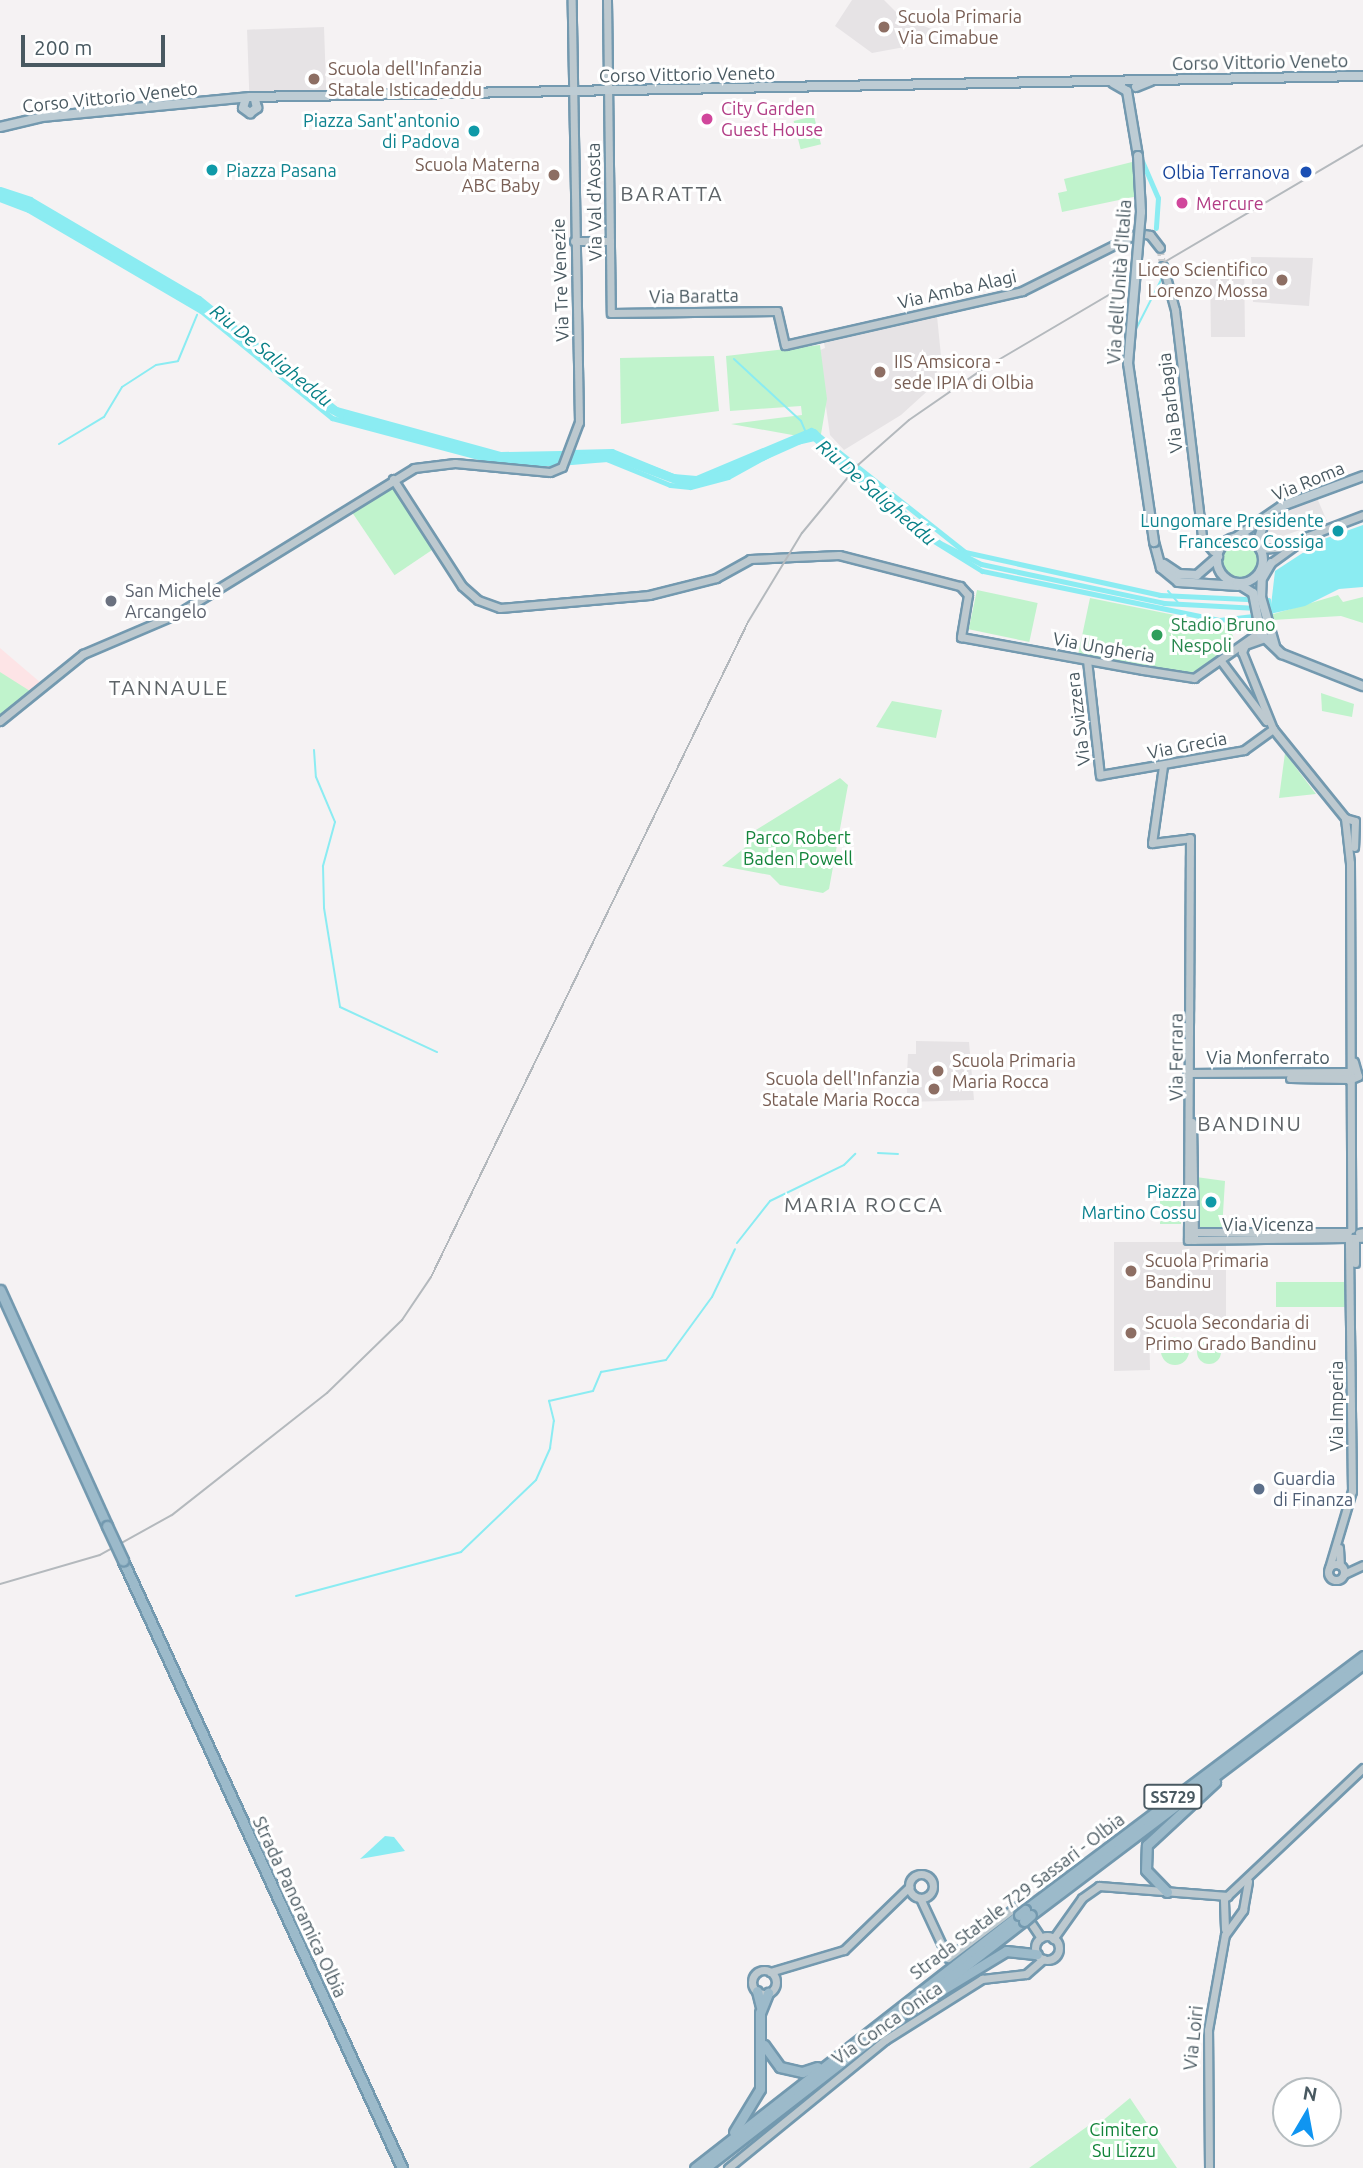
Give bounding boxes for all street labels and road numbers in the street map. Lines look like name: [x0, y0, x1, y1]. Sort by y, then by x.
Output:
street label: Corso Vittorio Veneto: [1172, 50, 1348, 74]
street label: Corso Vittorio Veneto: [599, 62, 775, 86]
street label: Corso Vittorio Veneto: [21, 77, 199, 117]
street label: Via Val d'Aosta: [582, 142, 606, 262]
street label: Via dell'Unità d'Italia: [1102, 199, 1136, 365]
street label: Via Tre Venezie: [547, 218, 573, 342]
street label: Via Amba Alagi: [895, 265, 1019, 313]
street label: Via Baratta: [649, 284, 739, 308]
street label: Via Barbagia: [1153, 352, 1187, 454]
street label: Via Roma: [1269, 457, 1347, 505]
street label: Via Ungheria: [1051, 627, 1157, 667]
street label: Via Svizzera: [1062, 671, 1094, 767]
street label: Via Grecia: [1145, 727, 1229, 763]
street label: Via Ferrara: [1165, 1013, 1187, 1101]
street label: Via Monferrato: [1206, 1046, 1330, 1068]
street label: Via Vicenza: [1222, 1213, 1314, 1235]
street label: Via Imperia: [1325, 1361, 1347, 1451]
road number: SS729: [1143, 1784, 1203, 1810]
street label: Strada Statale 729 Sassari - Olbia: [906, 1808, 1128, 1984]
street label: Strada Panoramica Olbia: [248, 1813, 352, 2001]
street label: Via Conca Onica: [828, 1977, 946, 2069]
street label: Via Loiri: [1179, 2005, 1207, 2071]

